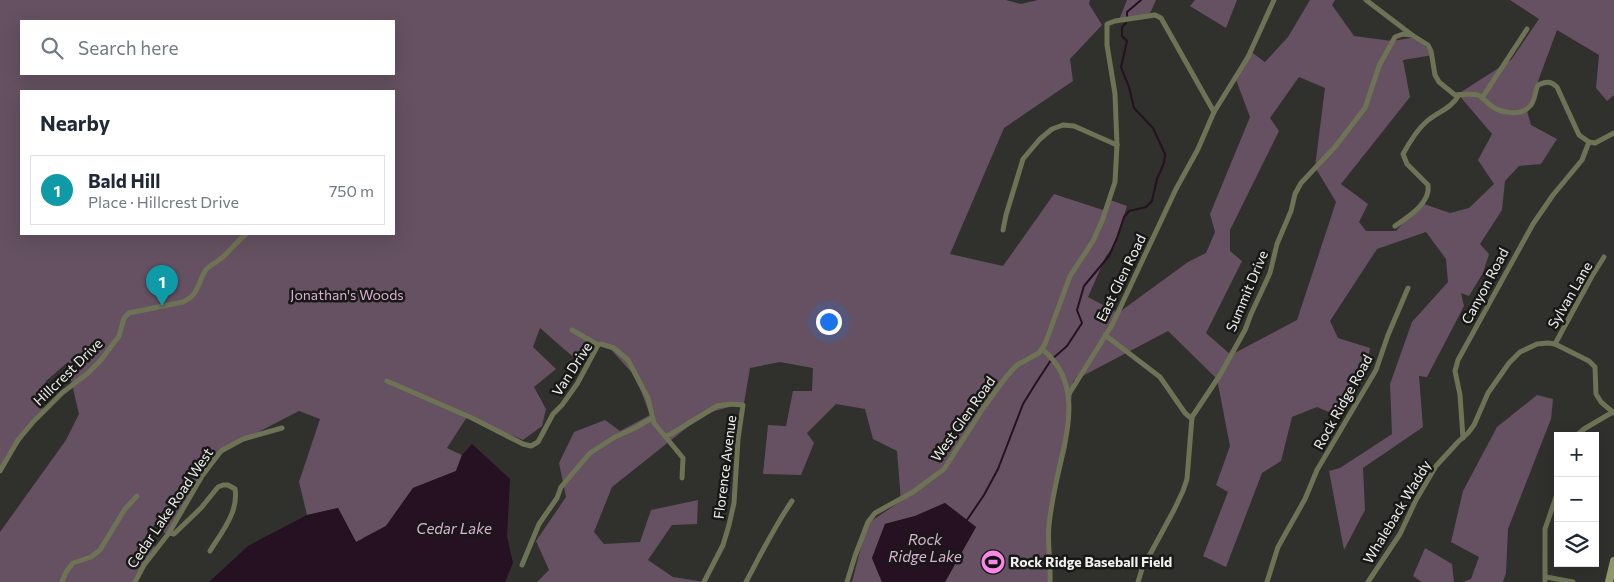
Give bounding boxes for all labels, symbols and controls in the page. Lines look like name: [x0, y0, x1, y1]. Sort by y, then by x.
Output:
search box: [20, 20, 395, 75]
icon: search: [38, 34, 66, 62]
text: Search here: [78, 36, 178, 59]
text: Nearby: [40, 110, 110, 135]
text: Bald Hill: [88, 169, 160, 192]
text: 1: [53, 181, 61, 200]
text: 750 m: [329, 181, 374, 200]
text: Place · Hillcrest Drive: [88, 192, 239, 211]
street label: East Glen Road: [1092, 231, 1149, 324]
street label: Canyon Road: [1457, 245, 1512, 327]
street label: Summit Drive: [1222, 248, 1271, 334]
street label: Sylvan Lane: [1544, 258, 1596, 331]
pin: 1: [146, 265, 178, 306]
park label: Jonathan's Woods: [290, 286, 404, 303]
your location: [816, 309, 842, 335]
street label: Hillcrest Drive: [30, 334, 106, 409]
street label: Van Drive: [548, 339, 595, 399]
street label: Rock Ridge Road: [1309, 351, 1376, 452]
street label: West Glen Road: [927, 373, 998, 465]
street label: Florence Avenue: [710, 414, 739, 520]
map controls: [1554, 432, 1599, 567]
button: +: [1554, 432, 1599, 477]
street label: Cedar Lake Road West: [123, 444, 216, 571]
street label: Whaleback Waddy: [1359, 457, 1434, 567]
button: −: [1554, 477, 1599, 522]
water label: Cedar Lake: [416, 519, 492, 537]
button: layers: [1554, 522, 1599, 567]
water label: Rock Ridge Lake: [888, 530, 962, 565]
sports icon: Rock Ridge Baseball Field: [980, 549, 1006, 575]
place label: Rock Ridge Baseball Field: [1010, 553, 1172, 570]

